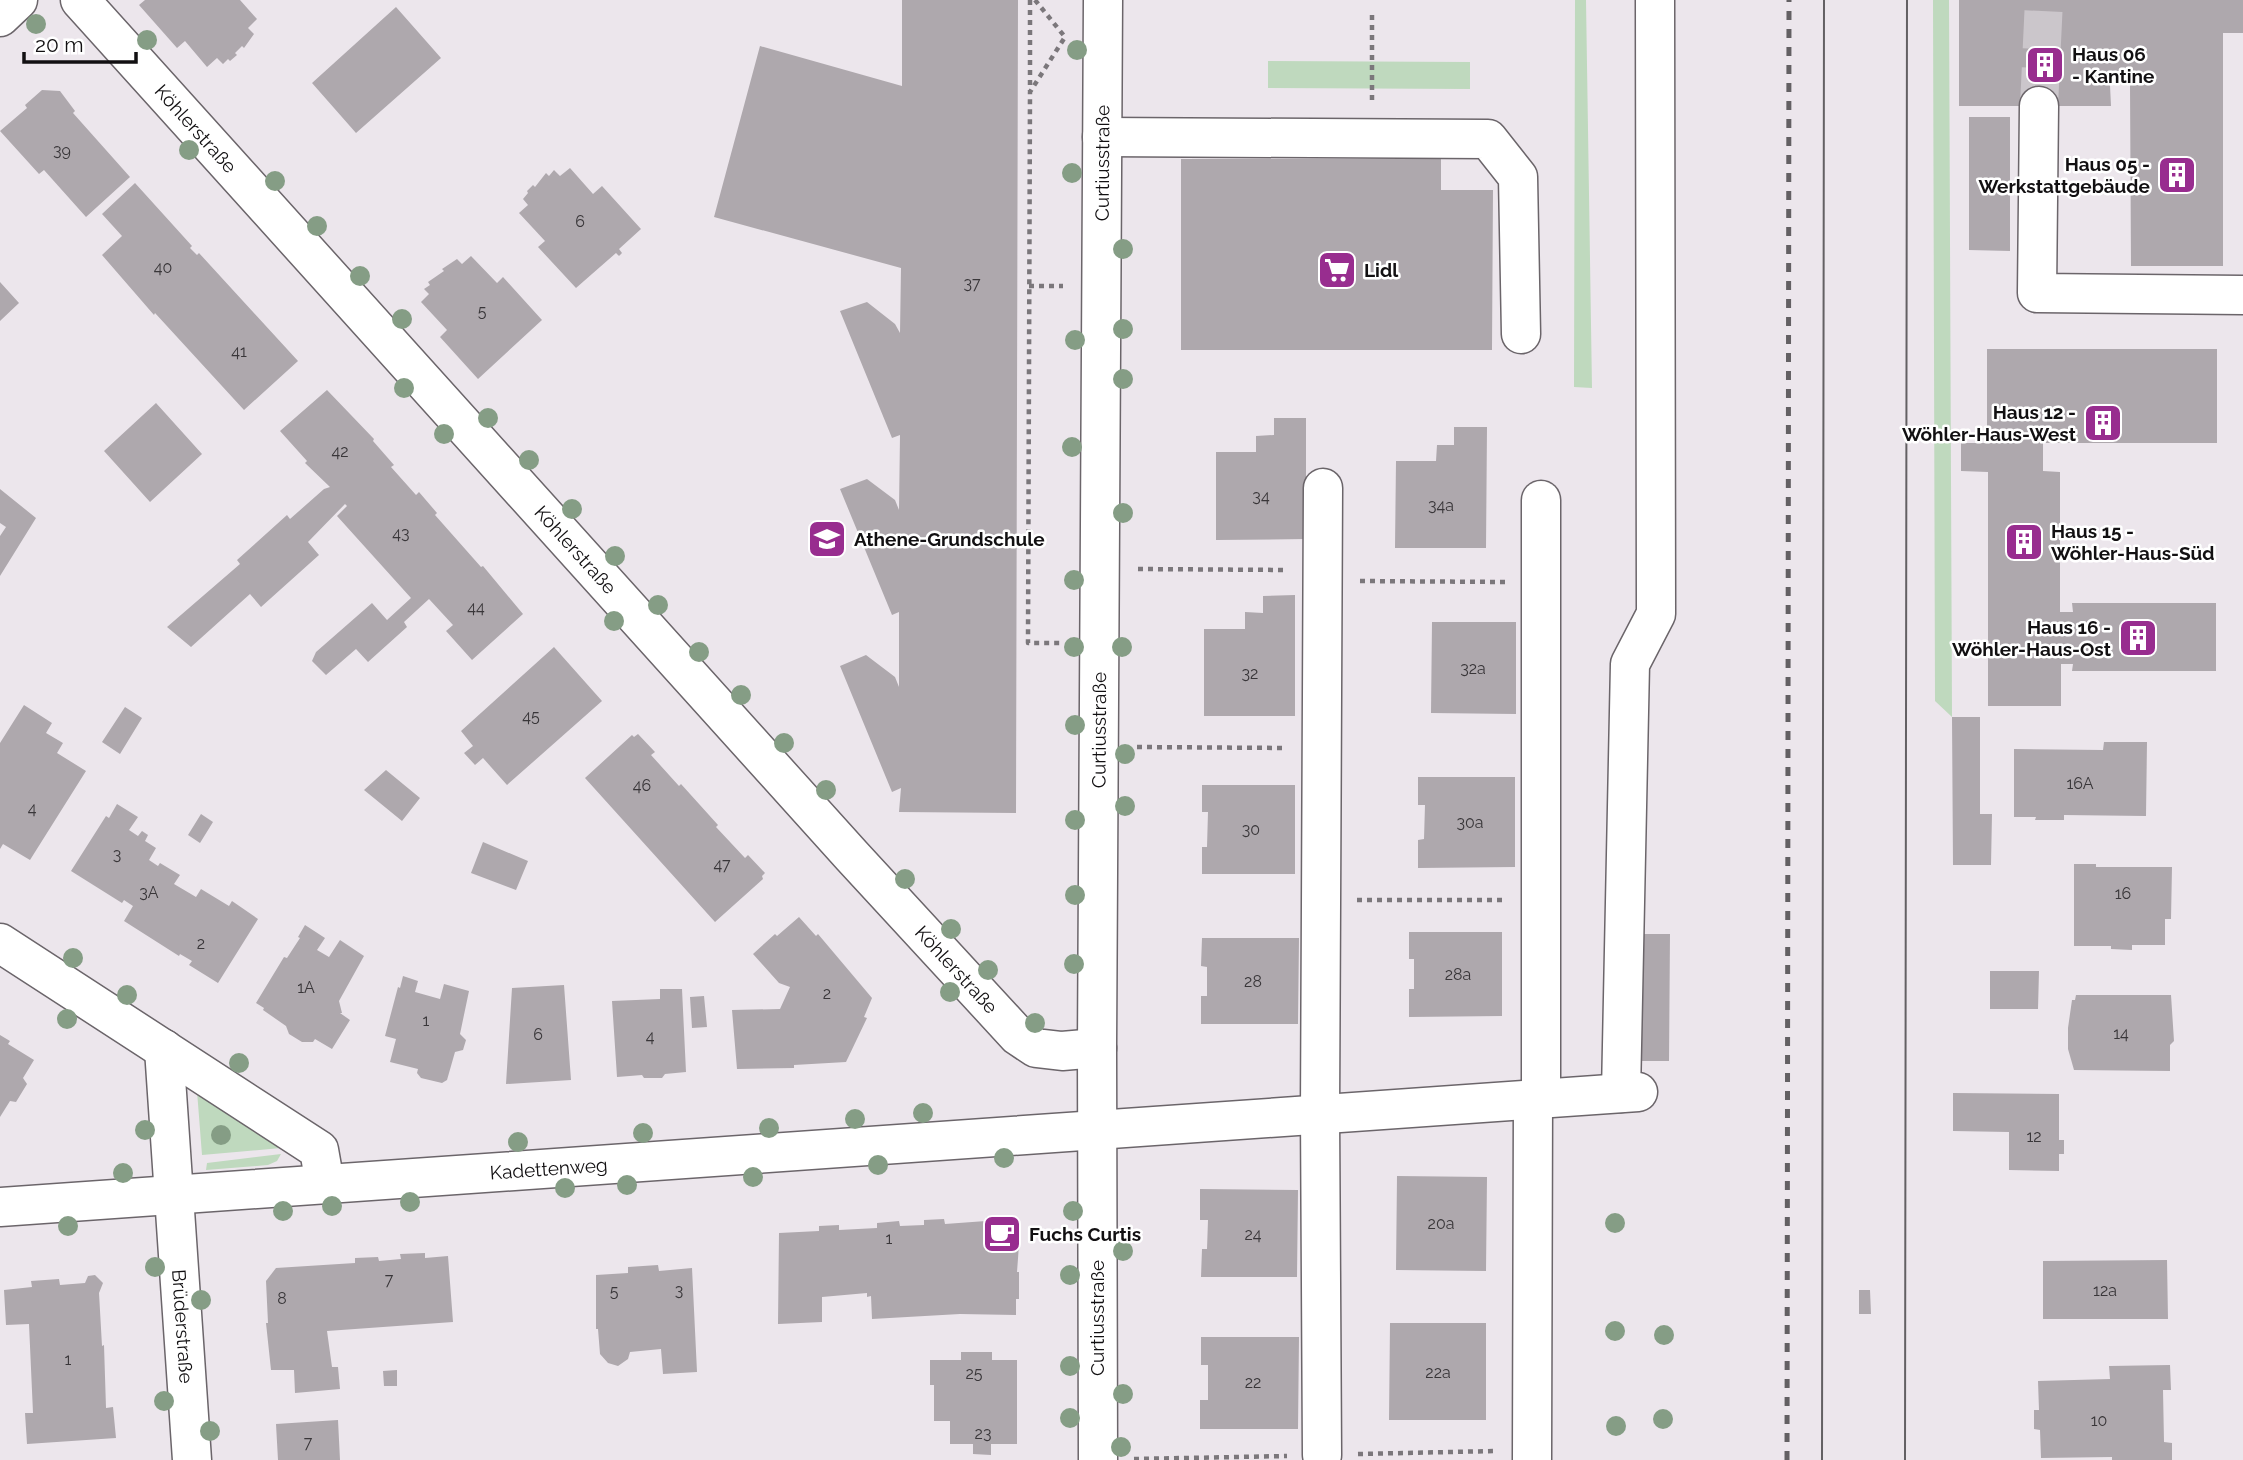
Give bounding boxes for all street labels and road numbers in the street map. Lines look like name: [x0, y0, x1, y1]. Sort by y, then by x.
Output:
street label: Köhlerstraße: [150, 80, 241, 177]
street label: Curtiusstraße: [1091, 105, 1113, 221]
street label: Köhlerstraße: [530, 501, 621, 598]
street label: Curtiusstraße: [1087, 672, 1110, 788]
street label: Köhlerstraße: [911, 921, 1002, 1018]
street label: Kadettenweg: [489, 1153, 608, 1184]
street label: Curtiusstraße: [1086, 1260, 1108, 1376]
street label: Brüderstraße: [168, 1268, 198, 1384]

